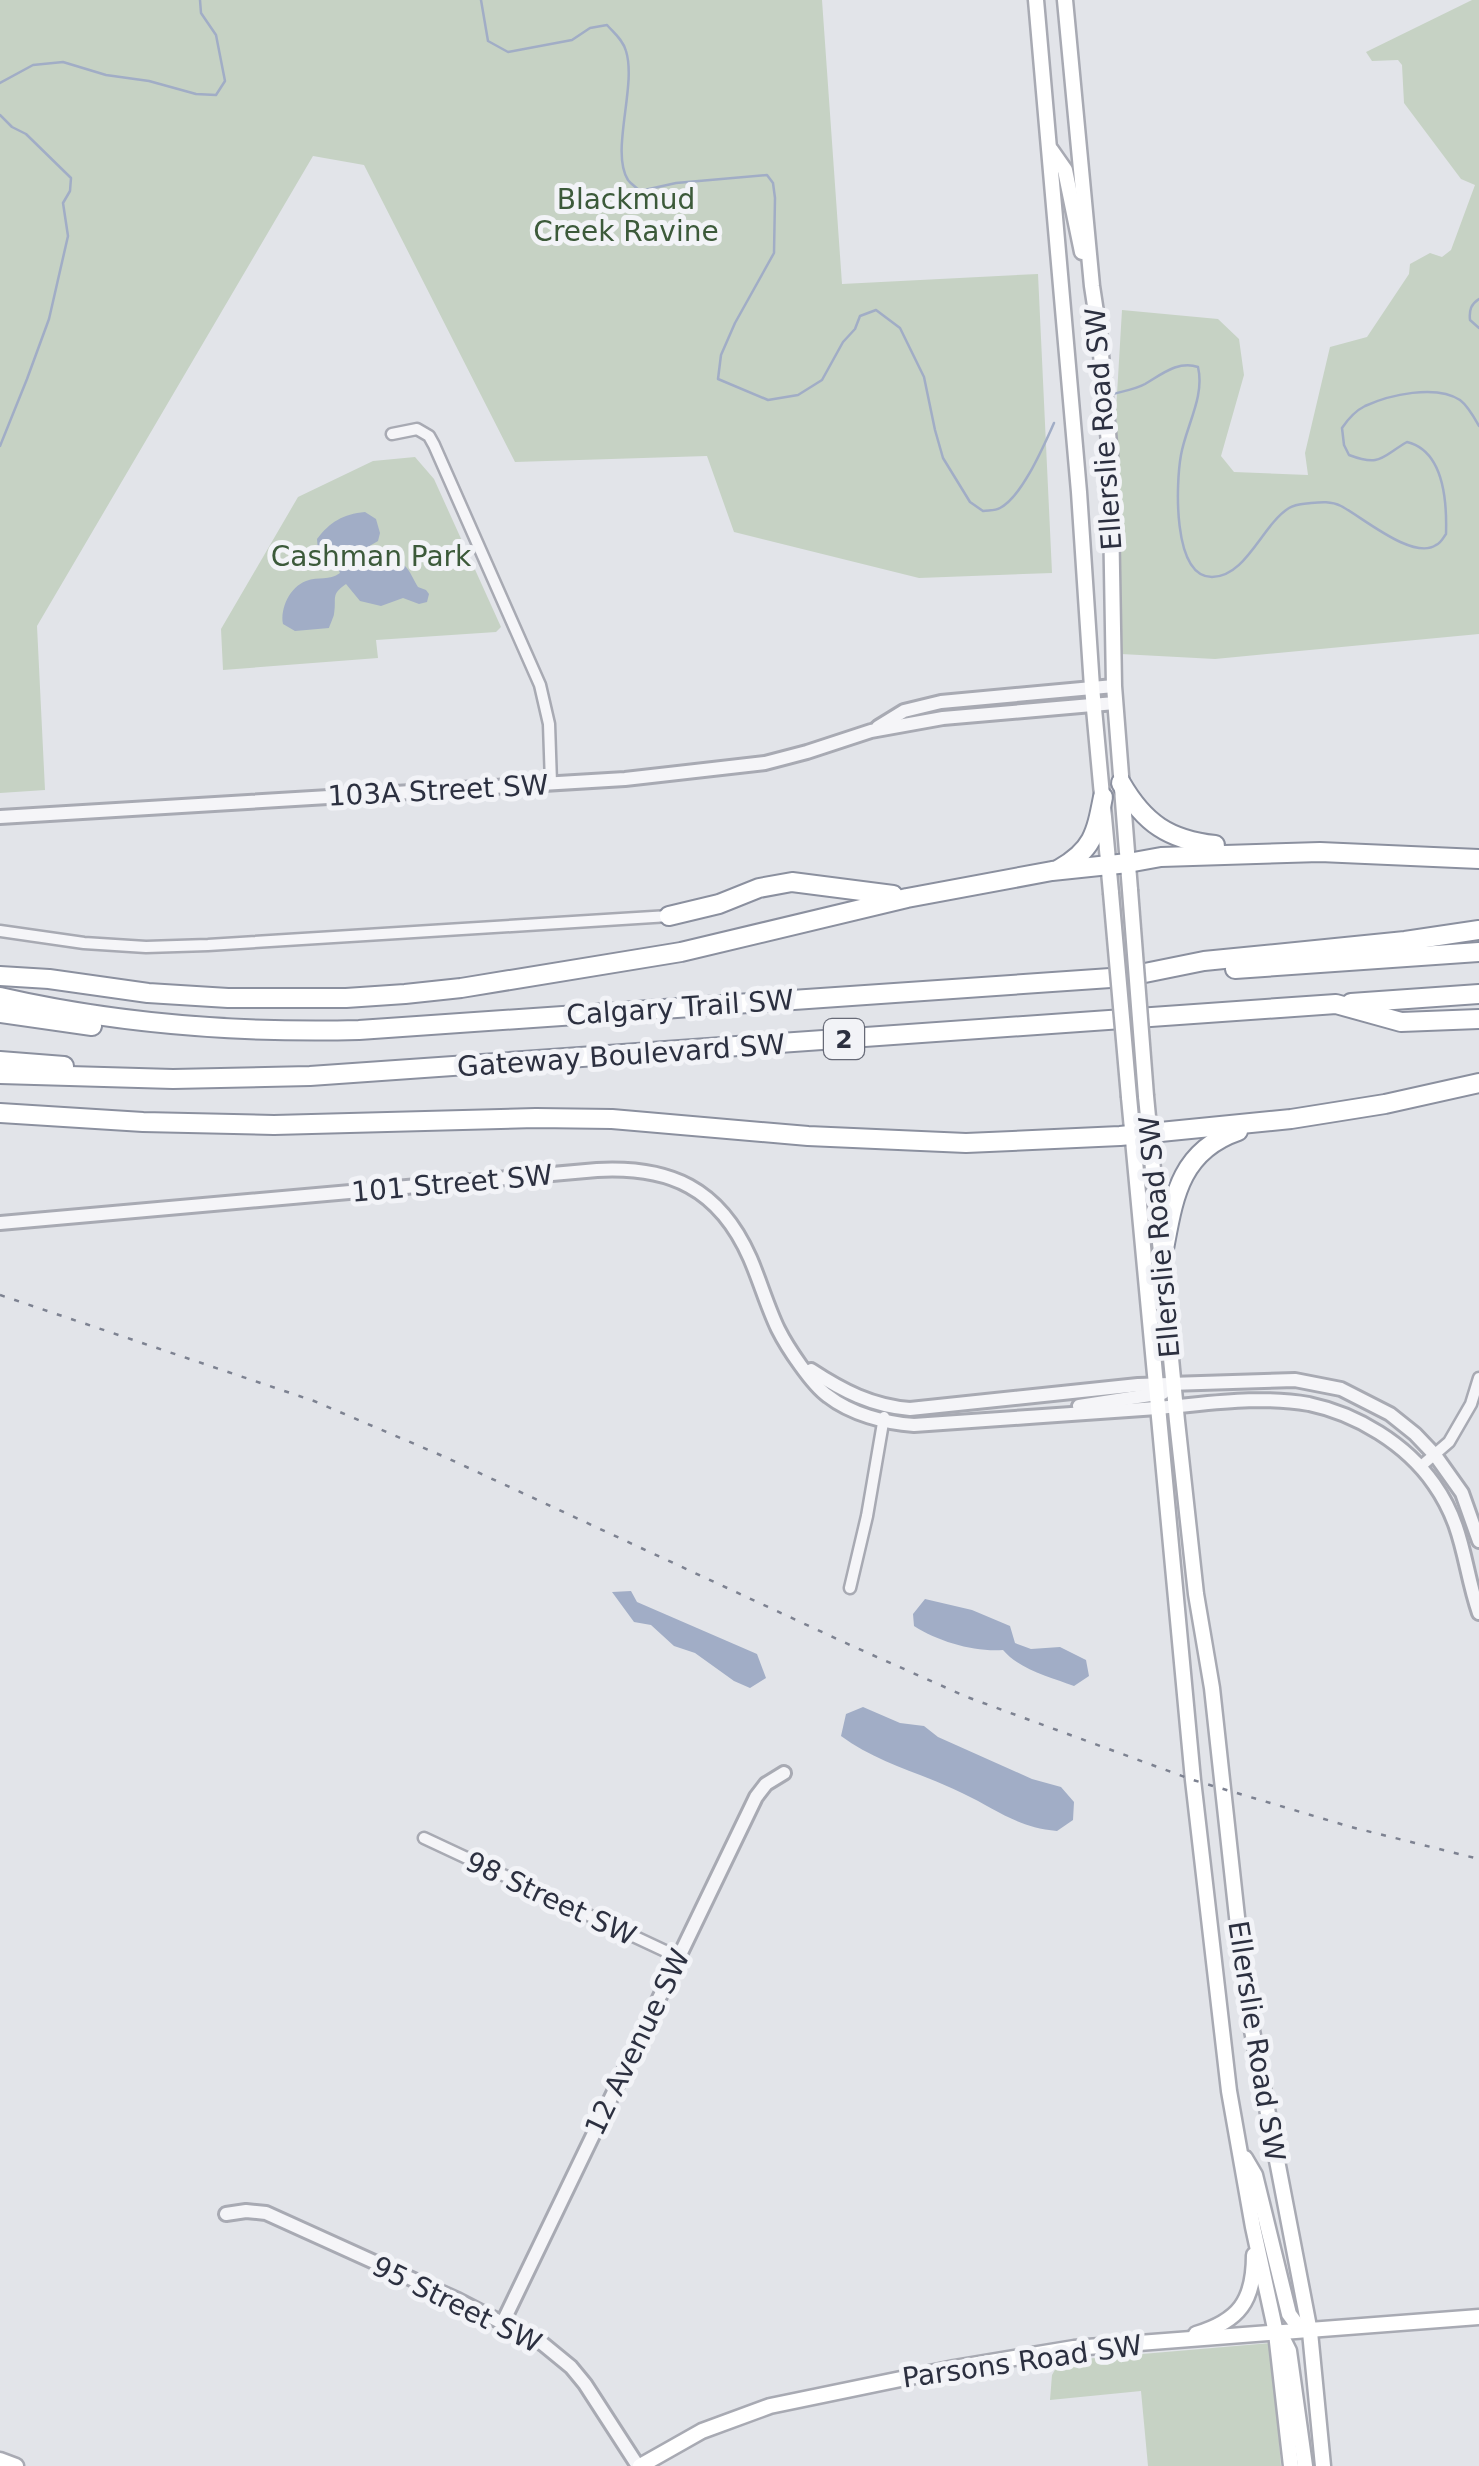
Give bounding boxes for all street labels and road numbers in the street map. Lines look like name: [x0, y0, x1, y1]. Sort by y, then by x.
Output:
street label: Ellerslie Road SW: [1079, 307, 1128, 551]
street label: 103A Street SW: [327, 768, 549, 813]
street label: Calgary Trail SW: [565, 983, 795, 1032]
road number: 2: [824, 1019, 864, 1059]
street label: Gateway Boulevard SW: [456, 1028, 786, 1083]
street label: Ellerslie Road SW: [1132, 1115, 1187, 1359]
street label: 101 Street SW: [350, 1158, 554, 1209]
street label: 98 Street SW: [460, 1845, 641, 1952]
street label: Ellerslie Road SW: [1221, 1919, 1292, 2164]
street label: 12 Avenue SW: [578, 1944, 697, 2141]
street label: 95 Street SW: [367, 2249, 547, 2360]
street label: Parsons Road SW: [900, 2328, 1144, 2395]

